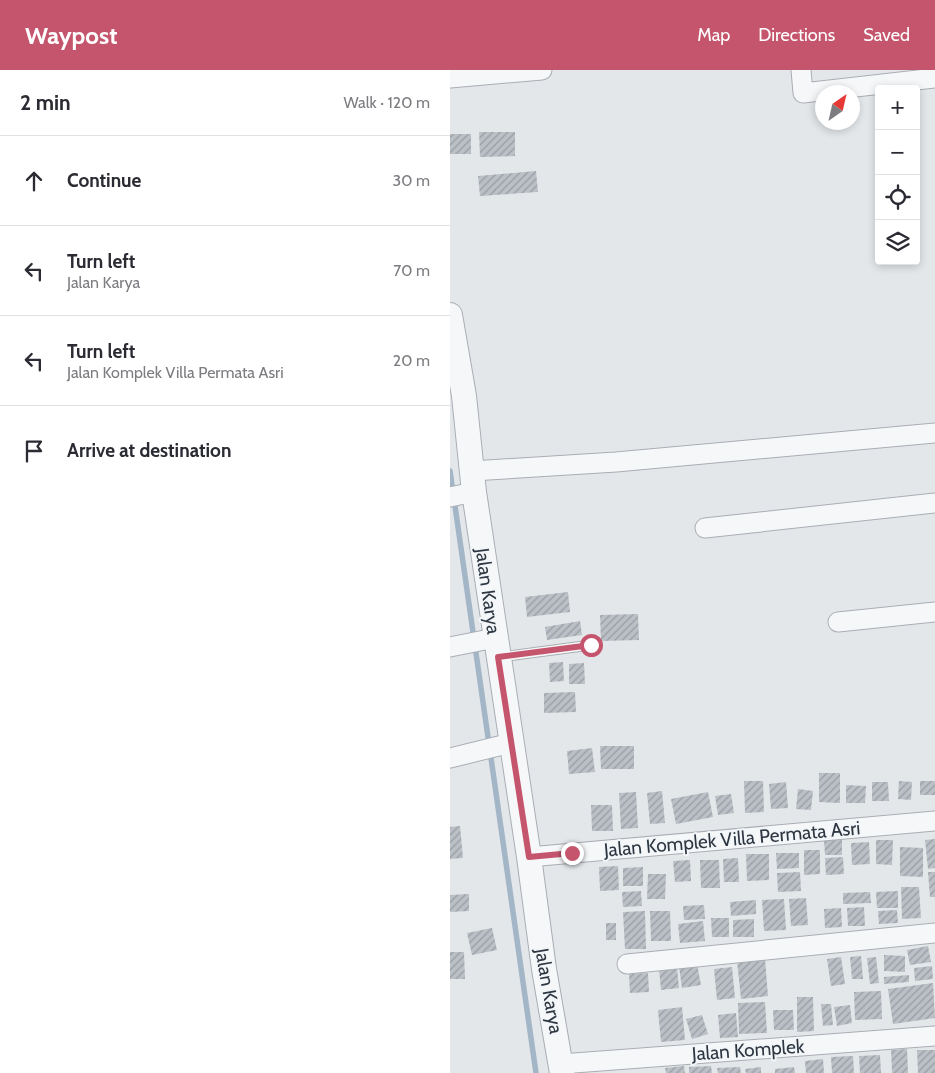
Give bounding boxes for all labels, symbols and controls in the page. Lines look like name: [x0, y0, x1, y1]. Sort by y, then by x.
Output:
text: Waypost: [25, 21, 117, 50]
text: Map: [697, 24, 730, 46]
text: Directions: [758, 24, 835, 46]
text: Saved: [863, 24, 910, 46]
north arrow: [815, 85, 860, 130]
map controls: [875, 85, 920, 265]
button: +: [875, 85, 920, 130]
text: 2 min: [20, 90, 71, 115]
text: Walk · 120 m: [343, 93, 430, 112]
button: −: [875, 130, 920, 175]
icon: ahead: [20, 167, 48, 195]
text: Continue: [67, 169, 141, 192]
text: 30 m: [393, 171, 430, 190]
button: locate: [875, 175, 920, 220]
button: layers: [875, 220, 920, 265]
text: Turn left: [67, 250, 135, 273]
icon: left: [20, 257, 48, 285]
text: 70 m: [393, 261, 430, 280]
text: Jalan Karya: [67, 273, 140, 292]
text: Turn left: [67, 340, 135, 363]
icon: left: [20, 347, 48, 375]
text: 20 m: [393, 351, 430, 370]
text: Jalan Komplek Villa Permata Asri: [67, 363, 284, 382]
icon: arrive: [20, 437, 48, 465]
text: Arrive at destination: [67, 439, 231, 462]
street label: Jalan Karya: [470, 545, 505, 636]
route start: [580, 634, 603, 657]
street label: Jalan Komplek Villa Permata Asri: [602, 816, 861, 862]
route end: [561, 842, 584, 865]
street label: Jalan Karya: [530, 945, 568, 1036]
street label: Jalan Komplek: [690, 1035, 806, 1065]

